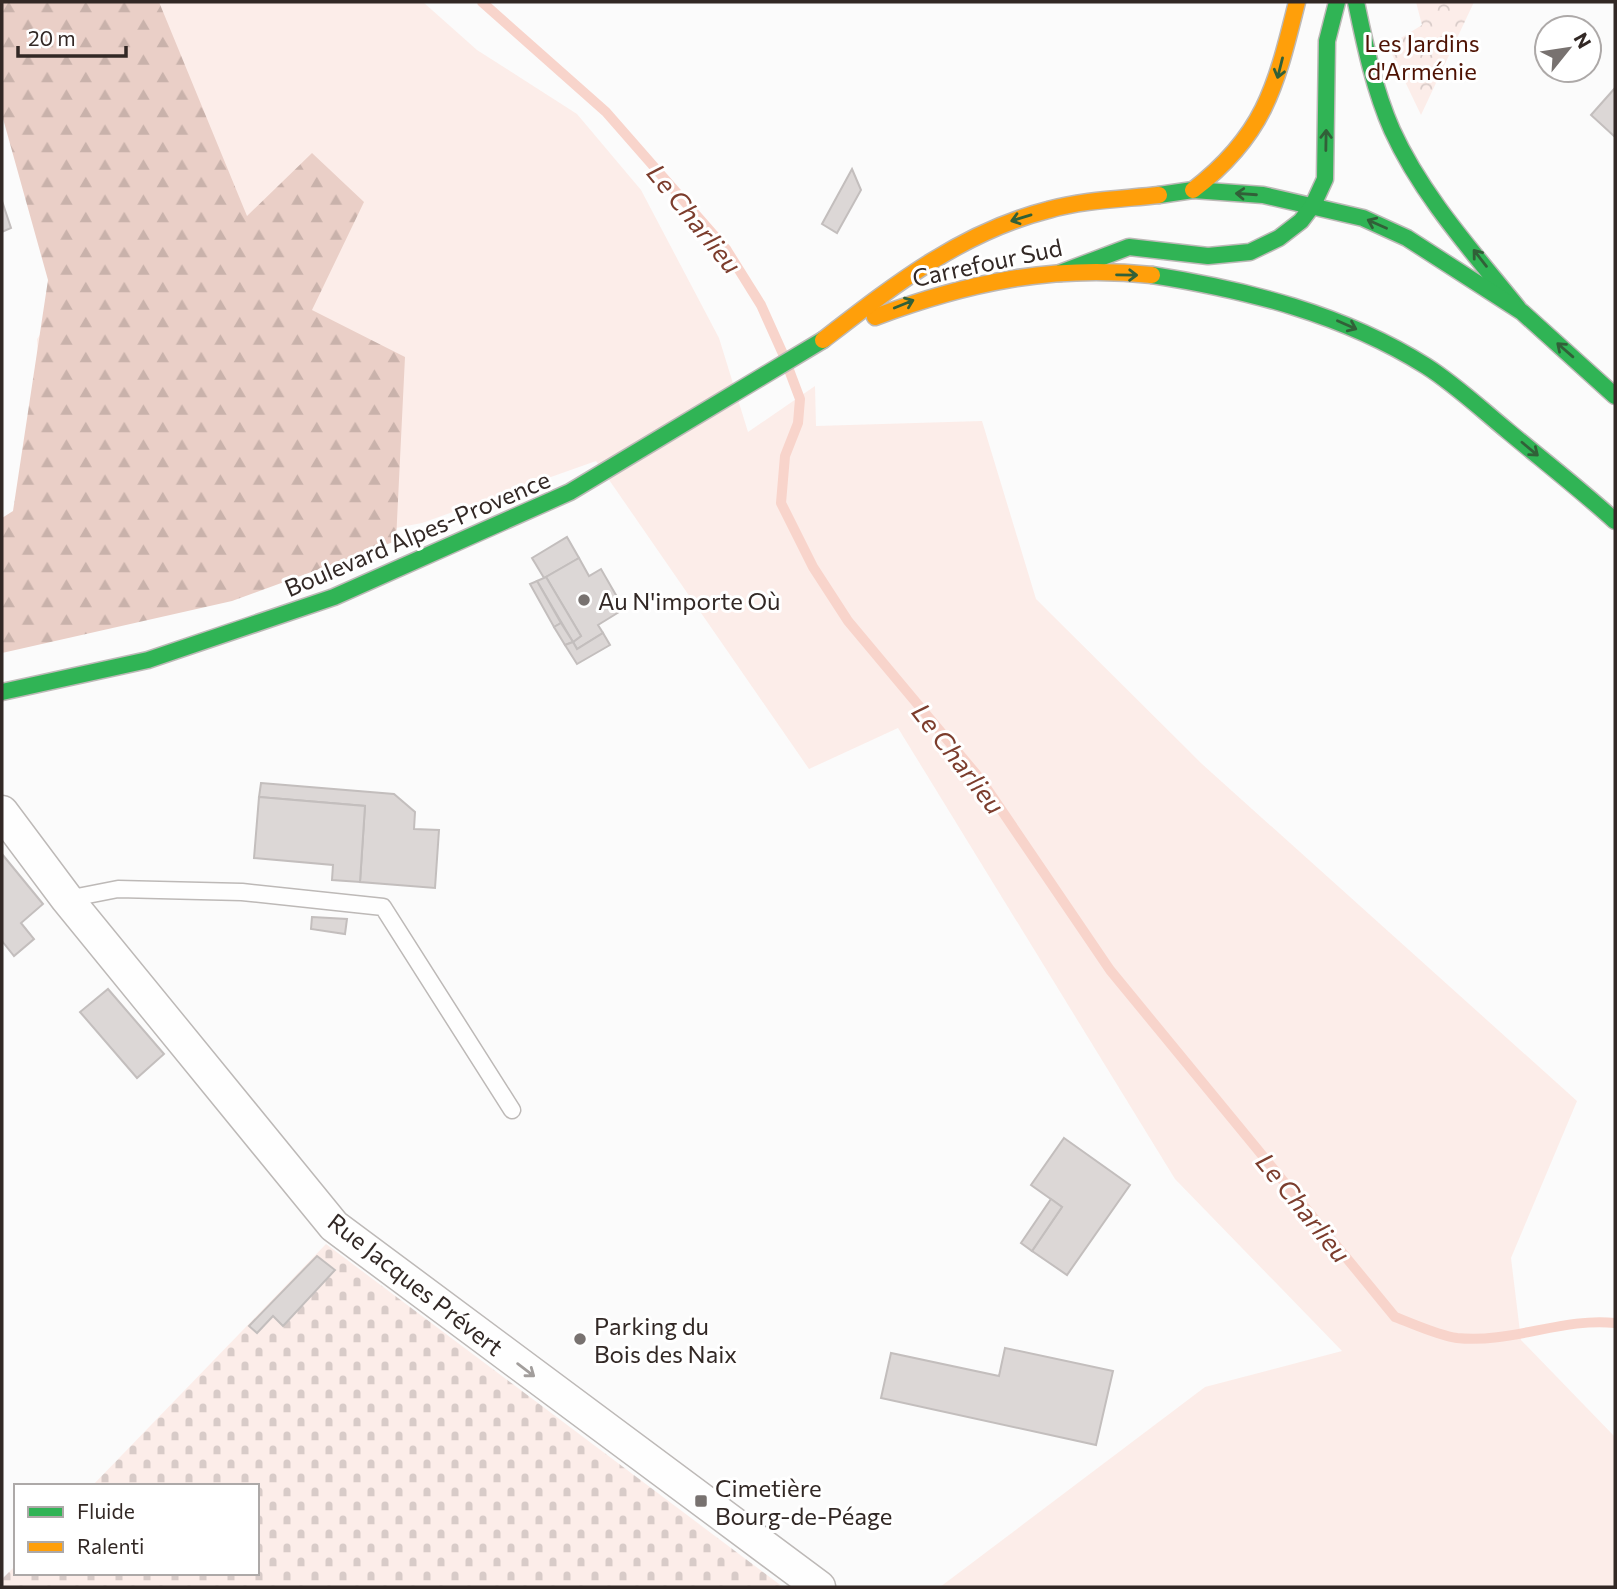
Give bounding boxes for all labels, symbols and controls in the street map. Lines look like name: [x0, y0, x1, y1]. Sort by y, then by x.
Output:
scale bar: [18, 14, 126, 58]
north arrow: [1533, 14, 1603, 84]
text: 20 m: [28, 25, 76, 50]
park label: Les Jardins d'Arménie: [1364, 28, 1480, 85]
text: N: [1570, 28, 1597, 52]
one-way arrow: [1273, 56, 1286, 79]
one-way arrow: [1319, 128, 1333, 151]
water label: Le Charlieu: [641, 157, 749, 279]
one-way arrow: [1235, 187, 1258, 200]
one-way arrow: [1010, 212, 1032, 225]
one-way arrow: [1367, 217, 1388, 230]
street label: Carrefour Sud: [909, 232, 1065, 292]
one-way arrow: [1472, 250, 1487, 268]
one-way arrow: [1115, 268, 1138, 282]
one-way arrow: [893, 297, 914, 310]
one-way arrow: [1336, 319, 1357, 332]
one-way arrow: [1557, 342, 1574, 359]
one-way arrow: [1520, 441, 1538, 457]
street label: Boulevard Alpes-Provence: [280, 464, 554, 602]
place label: Au N'importe Où: [598, 586, 780, 615]
marker: Au N'importe Où: [576, 592, 592, 608]
water label: Le Charlieu: [906, 697, 1012, 819]
water label: Le Charlieu: [1250, 1146, 1358, 1268]
street label: Rue Jacques Prévert: [323, 1207, 509, 1361]
place label: Parking du Bois des Naix: [594, 1311, 737, 1368]
marker: Parking du Bois des Naix: [572, 1331, 588, 1347]
one-way arrow: [516, 1362, 535, 1377]
place label: Cimetière Bourg-de-Péage: [715, 1473, 892, 1530]
legend: [14, 1484, 259, 1575]
marker: Cimetière Bourg-de-Péage: [693, 1493, 709, 1509]
text: Fluide: [77, 1498, 135, 1523]
text: Ralenti: [77, 1533, 144, 1558]

